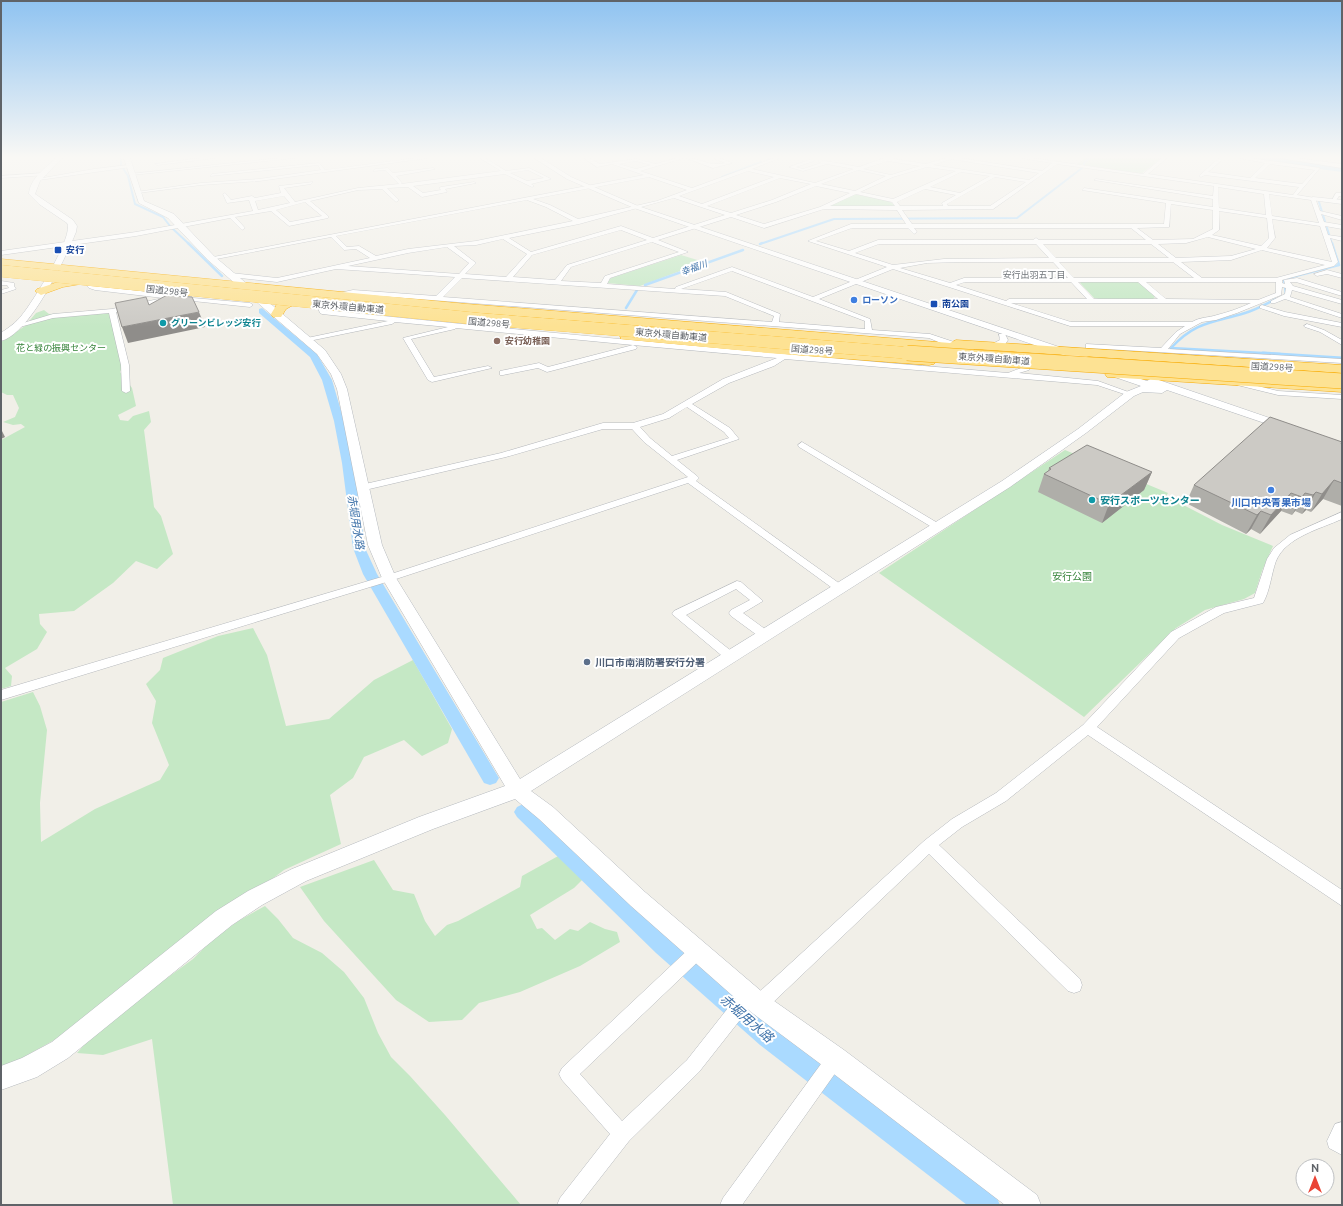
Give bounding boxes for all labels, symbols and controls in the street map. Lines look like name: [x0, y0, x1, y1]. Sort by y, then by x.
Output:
marker: 安行: [53, 245, 63, 255]
place label: 安行: [66, 245, 85, 255]
water label: 幸福川: [680, 258, 709, 277]
district label: 安行出羽五丁目: [1002, 270, 1066, 280]
street label: 国道298号: [145, 284, 189, 298]
marker: ローソン: [849, 295, 859, 305]
place label: ローソン: [862, 295, 898, 305]
street label: 東京外環自動車道: [312, 299, 384, 315]
marker: 南公園: [929, 299, 939, 309]
place label: 南公園: [942, 299, 969, 309]
street label: 国道298号: [468, 316, 510, 330]
marker: グリーンビレッジ安行: [158, 318, 168, 328]
place label: グリーンビレッジ安行: [171, 318, 262, 328]
street label: 東京外環自動車道: [635, 327, 707, 343]
marker: 安行幼稚園: [492, 336, 502, 346]
place label: 安行幼稚園: [505, 336, 550, 346]
park label: 花と緑の振興センター: [16, 343, 106, 353]
street label: 国道298号: [791, 344, 833, 356]
street label: 東京外環自動車道: [958, 352, 1030, 366]
street label: 国道298号: [1251, 361, 1293, 373]
marker: 川口中央青果市場: [1266, 485, 1276, 495]
water label: 赤堀用水路: [346, 494, 366, 551]
marker: 安行スポーツセンター: [1087, 495, 1097, 505]
place label: 安行スポーツセンター: [1100, 495, 1200, 506]
place label: 川口中央青果市場: [1231, 497, 1311, 508]
park label: 安行公園: [1052, 571, 1092, 582]
marker: 川口市南消防署安行分署: [582, 657, 592, 667]
place label: 川口市南消防署安行分署: [595, 657, 705, 668]
water label: 赤堀用水路: [718, 991, 777, 1045]
north arrow: [1295, 1158, 1335, 1198]
text: N: [1311, 1162, 1319, 1174]

